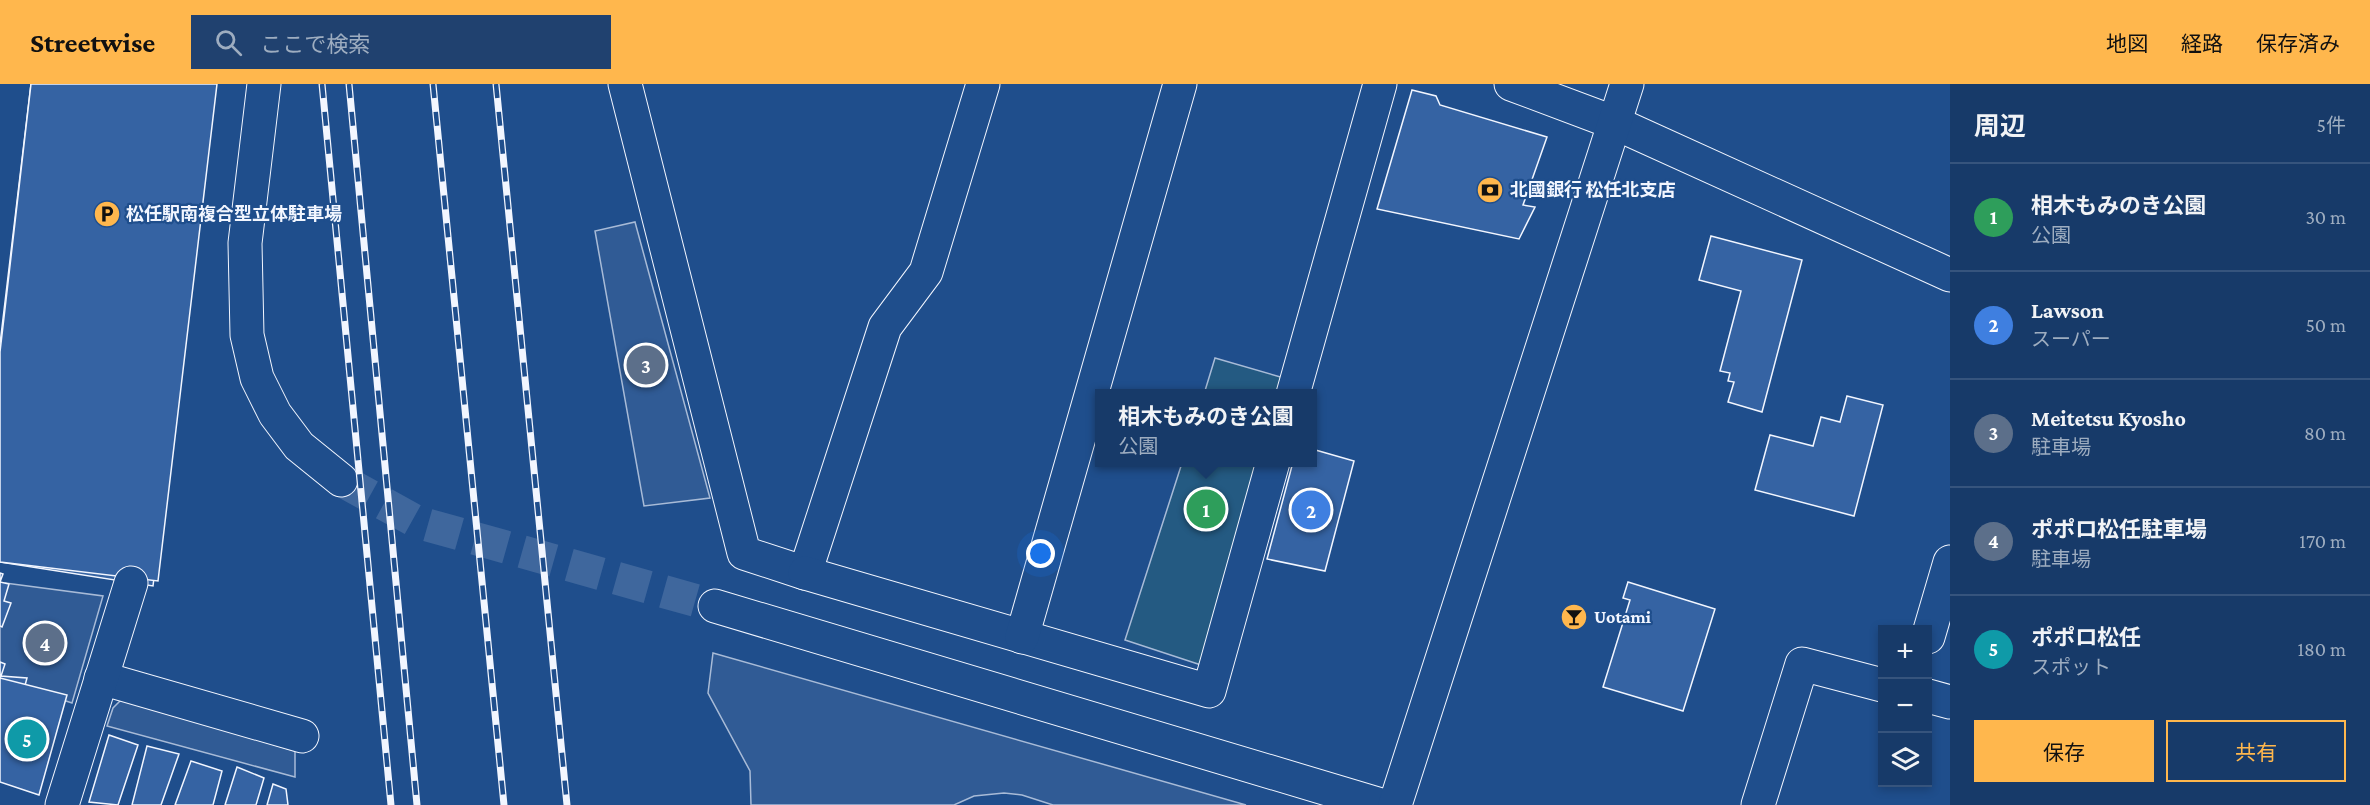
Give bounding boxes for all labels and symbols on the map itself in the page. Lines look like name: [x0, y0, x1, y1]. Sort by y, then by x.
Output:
bank icon: 北國銀行 松任北支店: [1475, 175, 1505, 205]
place label: 北國銀行 松任北支店: [1510, 179, 1675, 200]
parking icon: 松任駅南複合型立体駐車場: [92, 199, 122, 229]
place label: 松任駅南複合型立体駐車場: [126, 204, 342, 224]
pin: 3: [626, 342, 666, 388]
pin: 1: [1186, 486, 1226, 532]
pin: 2: [1292, 488, 1330, 532]
your location: [1026, 539, 1055, 568]
bar icon: Uotami: [1559, 602, 1589, 632]
place label: Uotami: [1594, 607, 1652, 627]
pin: 4: [26, 620, 64, 666]
pin: 5: [8, 716, 46, 762]

